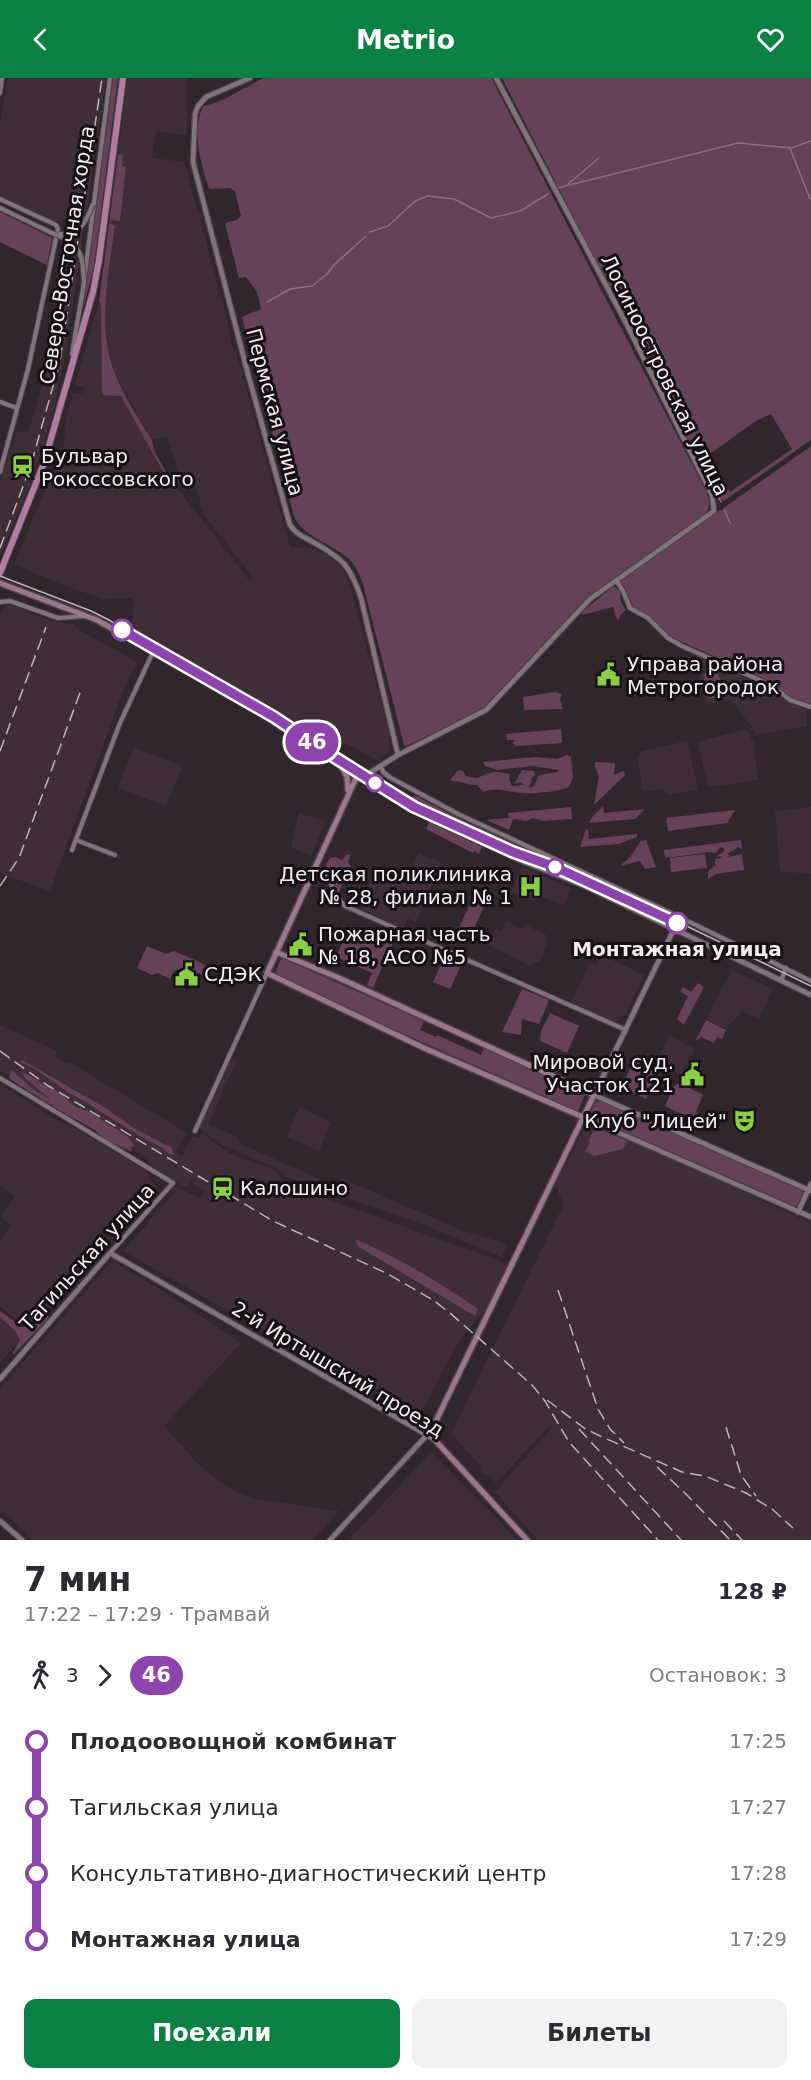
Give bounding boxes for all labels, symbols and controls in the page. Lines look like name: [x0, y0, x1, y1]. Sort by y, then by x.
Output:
icon: back: [24, 23, 57, 56]
icon: heart: [754, 23, 787, 56]
text: Metrio: [356, 24, 455, 55]
street label: Северо-Восточная хорда: [35, 124, 99, 386]
street label: Лосиноостровская улица: [596, 250, 734, 500]
street label: Пермская улица: [241, 326, 309, 498]
place label: Бульвар Рокоссовского: [41, 444, 194, 491]
station icon: Бульвар Рокоссовского: [10, 454, 36, 480]
unlabelled marker: [111, 619, 133, 641]
place label: Управа района Метрогородок: [627, 652, 783, 699]
public building icon: Управа района Метрогородок: [596, 662, 622, 688]
line badge: 46: [285, 722, 339, 762]
text: 46: [297, 730, 327, 754]
unlabelled marker: [366, 774, 384, 792]
unlabelled marker: [546, 858, 564, 876]
place label: Детская поликлиника № 28, филиал № 1: [279, 862, 512, 909]
hospital icon: Детская поликлиника № 28, филиал № 1: [517, 873, 543, 899]
marker: Монтажная улица: [666, 912, 688, 934]
place label: Пожарная часть № 18, АСО №5: [318, 922, 490, 969]
public building icon: Пожарная часть № 18, АСО №5: [287, 932, 313, 958]
place label: Монтажная улица: [572, 937, 782, 961]
public building icon: СДЭК: [173, 961, 199, 987]
place label: СДЭК: [204, 962, 262, 986]
place label: Мировой суд. Участок 121: [532, 1050, 674, 1097]
public building icon: Мировой суд. Участок 121: [679, 1061, 705, 1087]
theatre icon: Клуб "Лицей": [732, 1108, 758, 1134]
place label: Клуб "Лицей": [584, 1109, 727, 1133]
station icon: Калошино: [209, 1175, 235, 1201]
place label: Калошино: [240, 1176, 348, 1200]
street label: Тагильская улица: [14, 1178, 159, 1336]
street label: 2-й Иртышский проезд: [228, 1296, 448, 1442]
text: 7 мин: [24, 1560, 131, 1599]
text: 128 ₽: [718, 1579, 787, 1604]
text: 17:22 – 17:29 · Трамвай: [24, 1602, 270, 1626]
icon: walk: [24, 1659, 57, 1692]
icon: forward: [88, 1659, 121, 1692]
text: 3: [66, 1663, 79, 1687]
text: 46: [142, 1663, 171, 1687]
text: Остановок: 3: [649, 1663, 787, 1687]
text: Плодоовощной комбинат: [70, 1729, 396, 1754]
text: 17:25: [729, 1729, 787, 1753]
text: Тагильская улица: [70, 1795, 279, 1820]
text: 17:27: [729, 1795, 787, 1819]
text: Консультативно-диагностический центр: [70, 1861, 547, 1886]
text: 17:28: [729, 1861, 787, 1885]
text: Монтажная улица: [70, 1927, 301, 1952]
text: 17:29: [729, 1927, 787, 1951]
button: Поехали: [24, 1999, 400, 2068]
button: Билеты: [412, 1999, 787, 2068]

